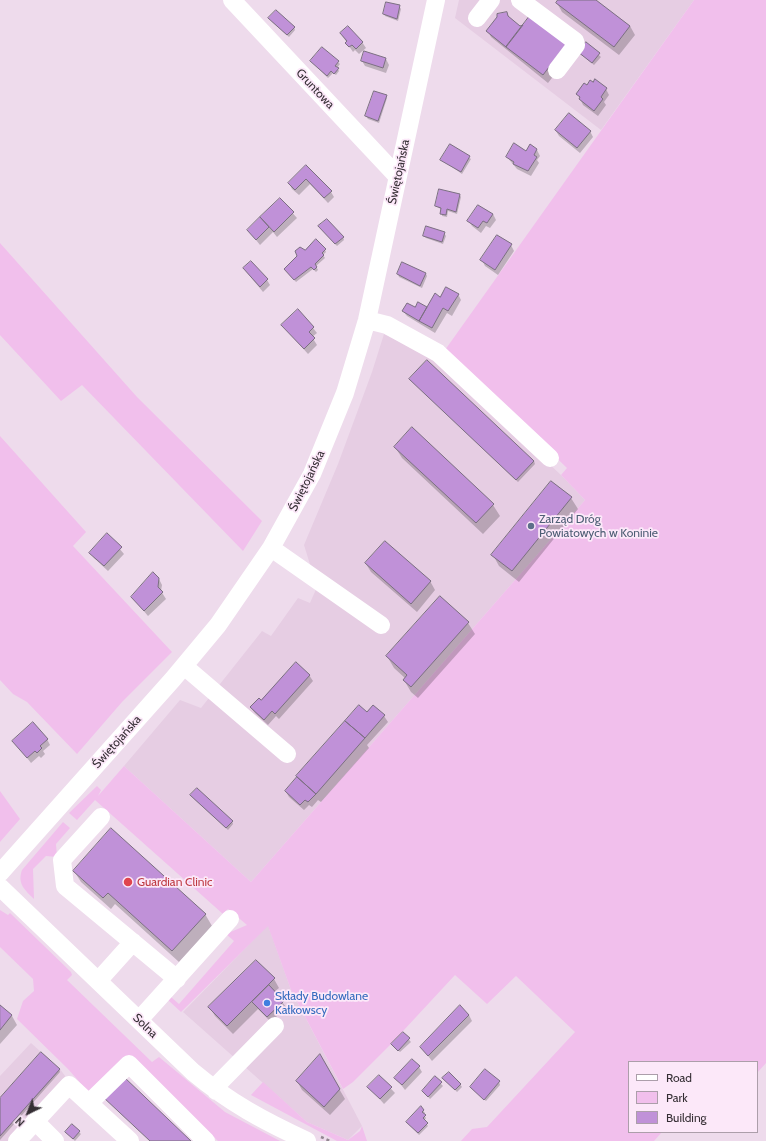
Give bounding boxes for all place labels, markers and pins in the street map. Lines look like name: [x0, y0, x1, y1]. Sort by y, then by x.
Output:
place label: Zarząd Dróg Powiatowych w Koninie: [539, 512, 658, 540]
marker: Zarząd Dróg Powiatowych w Koninie: [526, 521, 536, 531]
place label: Guardian Clinic: [137, 875, 213, 889]
marker: Guardian Clinic: [122, 876, 134, 888]
place label: Składy Budowlane Kałkowscy: [275, 989, 368, 1017]
marker: Składy Budowlane Kałkowscy: [262, 998, 272, 1008]

